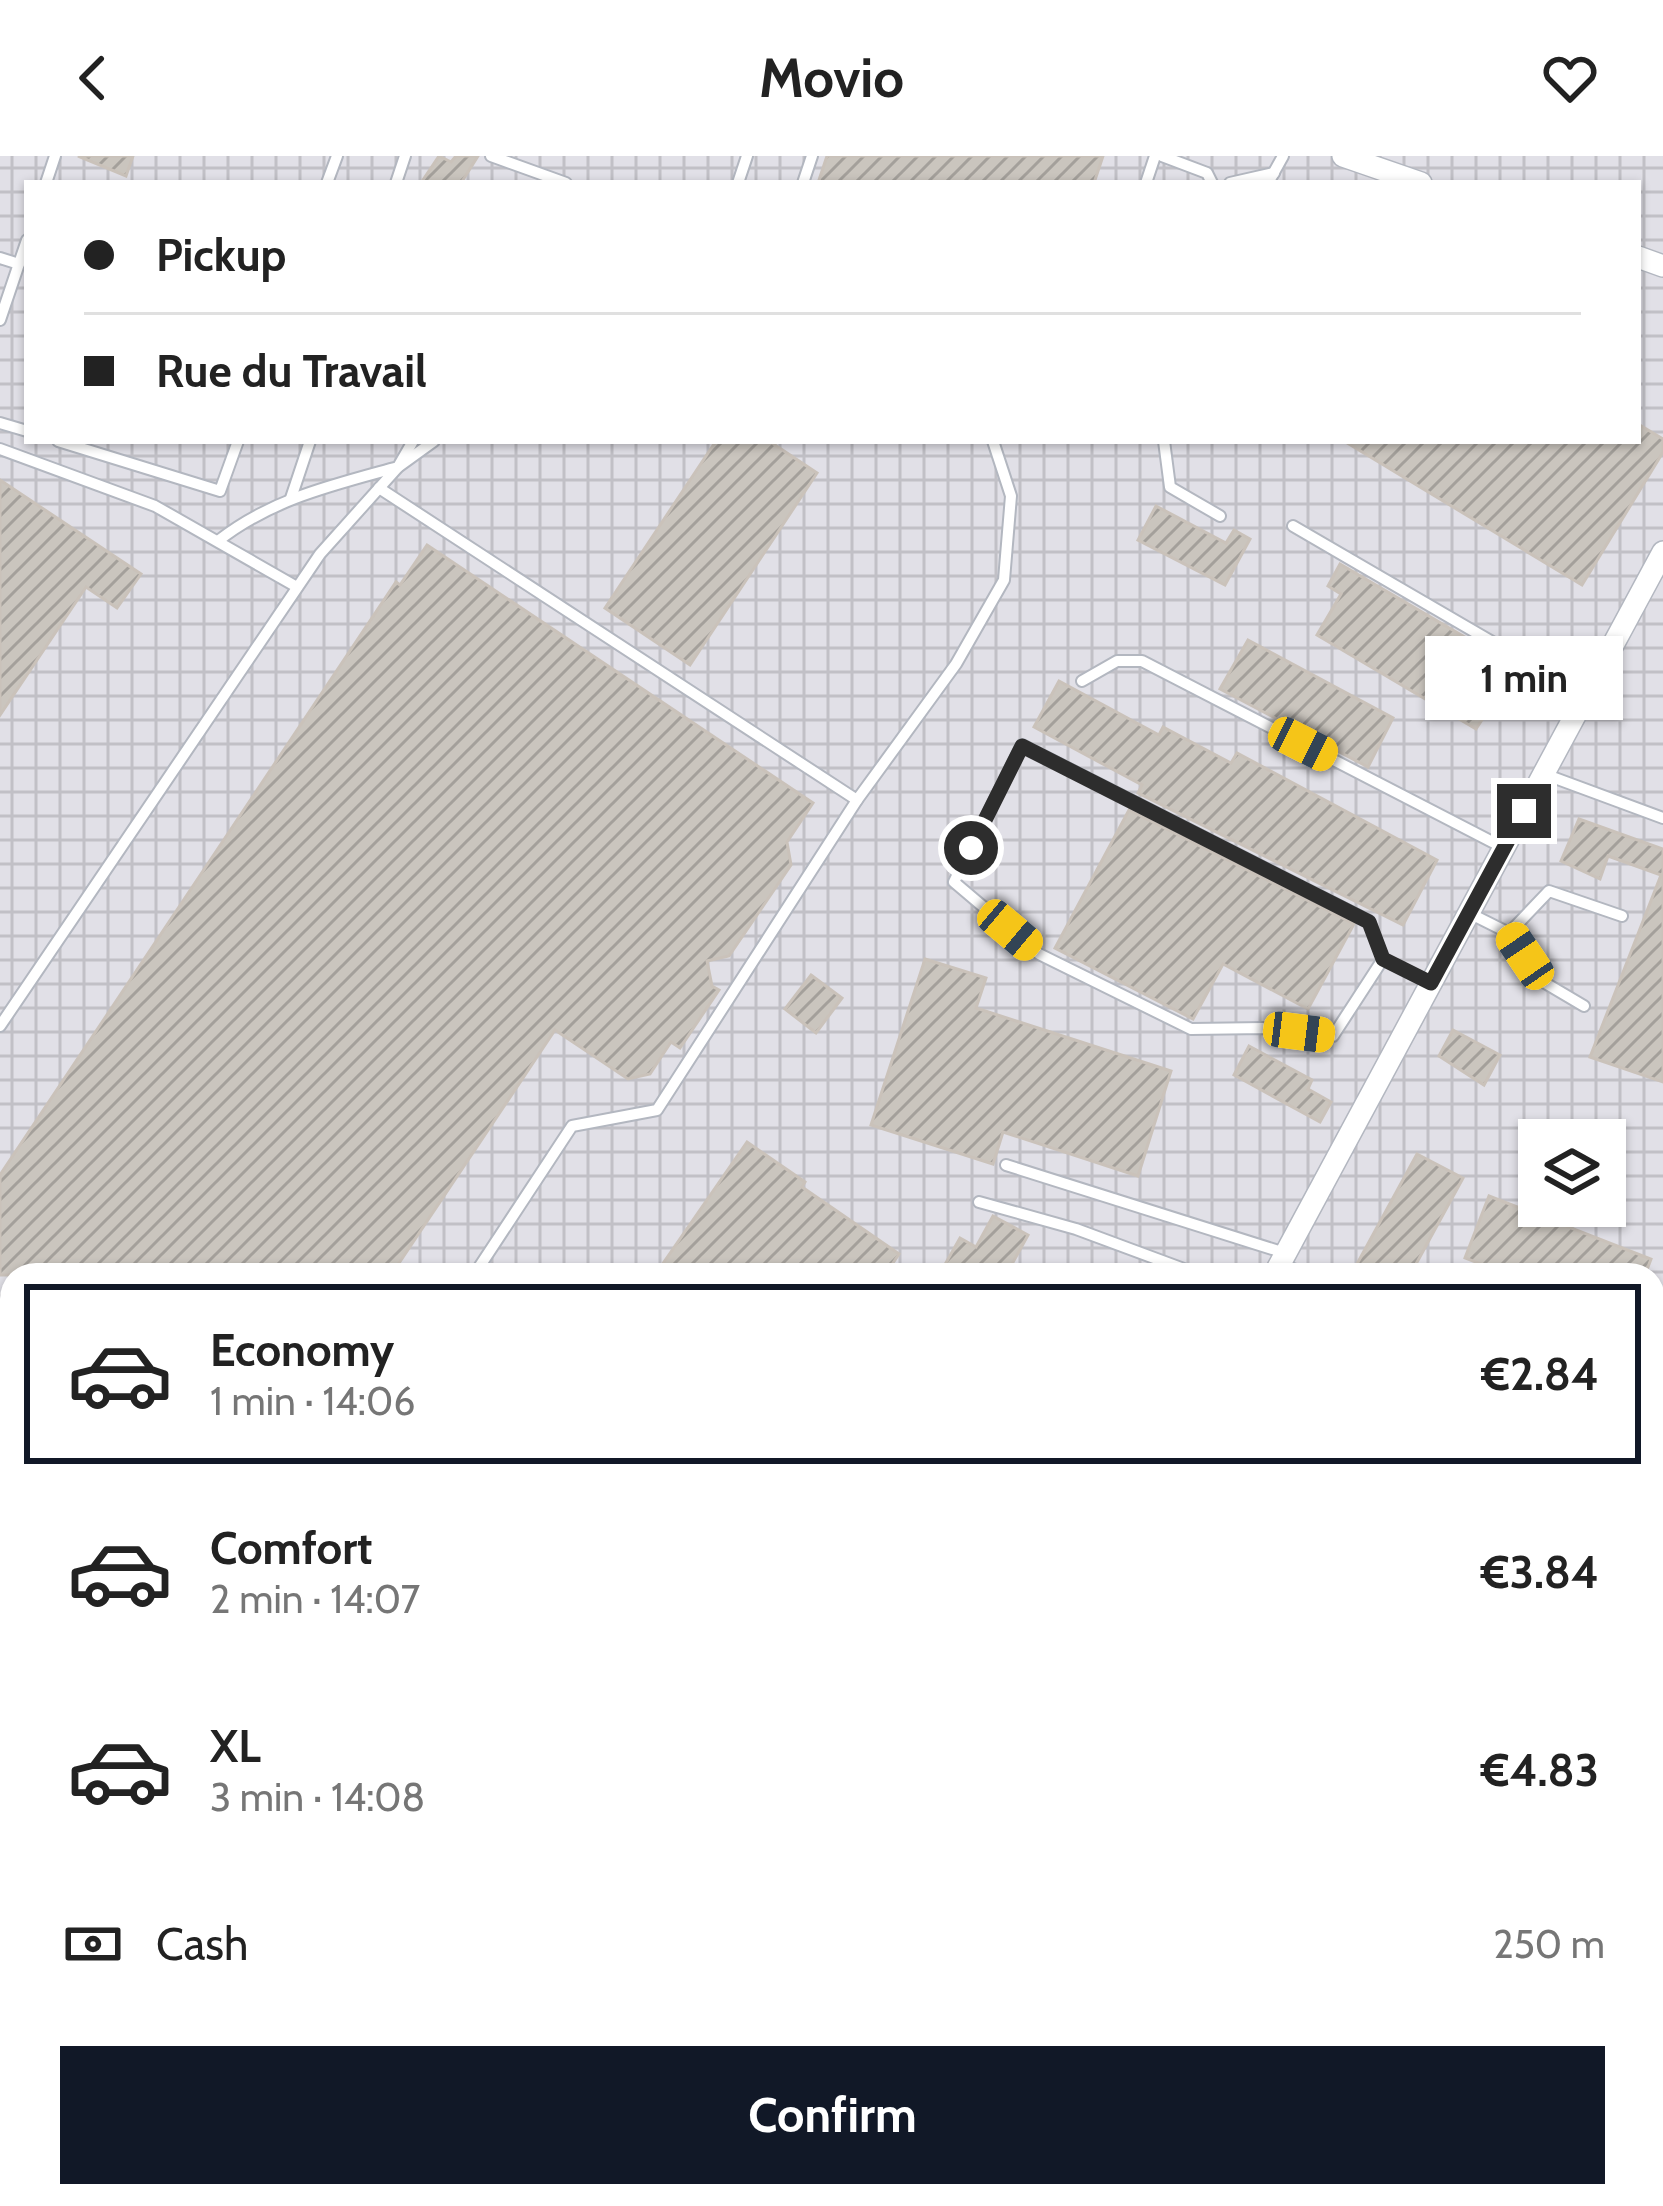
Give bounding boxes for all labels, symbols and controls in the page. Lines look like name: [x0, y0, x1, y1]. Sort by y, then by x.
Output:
icon: back: [60, 45, 126, 111]
text: Movio: [759, 45, 904, 111]
icon: heart: [1537, 45, 1603, 111]
text: Pickup: [156, 228, 286, 282]
text: Rue du Travail: [156, 344, 427, 398]
callout: 1 min: [1425, 637, 1623, 721]
text: 1 min: [1480, 654, 1568, 702]
car: [1263, 712, 1343, 776]
route end: [1497, 784, 1551, 838]
route start: [944, 821, 998, 875]
car: [971, 893, 1049, 967]
car: [1490, 916, 1560, 996]
car: [1261, 1010, 1337, 1054]
map controls: [1518, 1119, 1626, 1227]
button: layers: [1518, 1119, 1626, 1227]
icon: car: [66, 1320, 174, 1428]
text: Economy: [210, 1323, 394, 1377]
text: €2.84: [1481, 1347, 1599, 1401]
text: 1 min · 14:06: [210, 1377, 415, 1425]
icon: car: [66, 1518, 174, 1626]
text: Comfort: [210, 1521, 373, 1575]
text: €3.84: [1481, 1545, 1599, 1599]
text: 2 min · 14:07: [210, 1575, 420, 1623]
icon: car: [66, 1716, 174, 1824]
text: XL: [210, 1719, 261, 1773]
text: €4.83: [1481, 1743, 1599, 1797]
text: 3 min · 14:08: [210, 1773, 425, 1821]
icon: cash: [60, 1911, 126, 1977]
text: Cash: [156, 1917, 248, 1971]
text: 250 m: [1493, 1920, 1605, 1968]
button: Confirm: [60, 2046, 1605, 2184]

